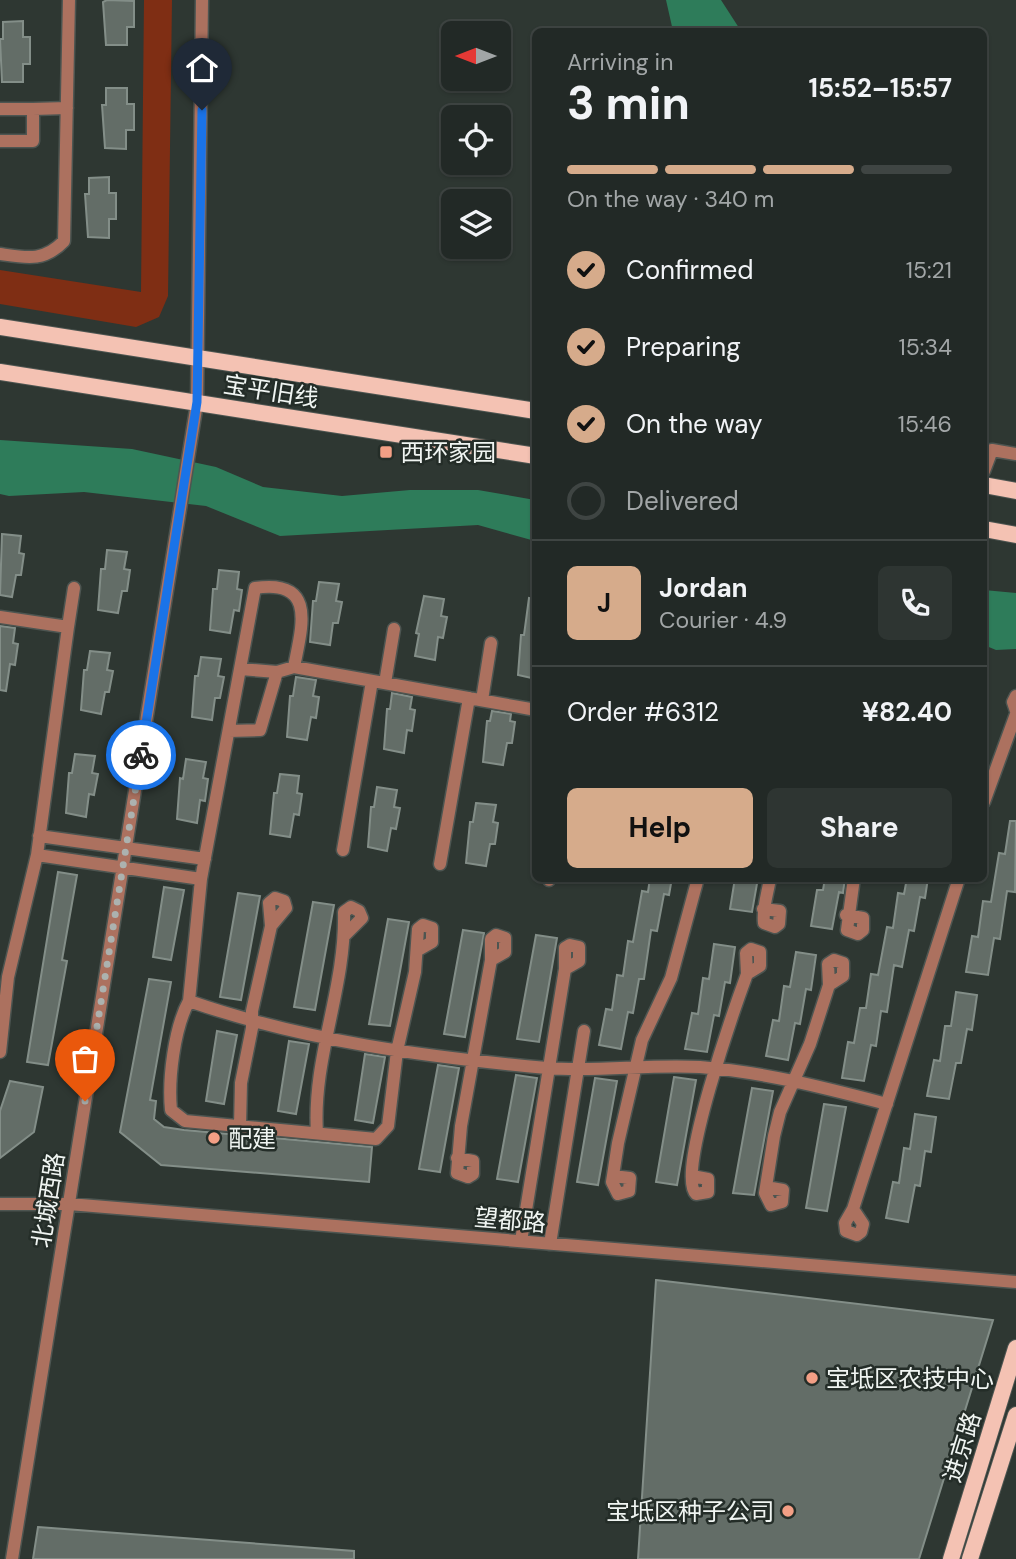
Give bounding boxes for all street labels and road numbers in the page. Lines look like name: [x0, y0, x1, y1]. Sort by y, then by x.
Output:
street label: 宝平旧线: [221, 368, 321, 414]
street label: 北城西路: [25, 1150, 71, 1250]
street label: 望都路: [473, 1201, 547, 1239]
street label: 进京路: [937, 1408, 987, 1486]

